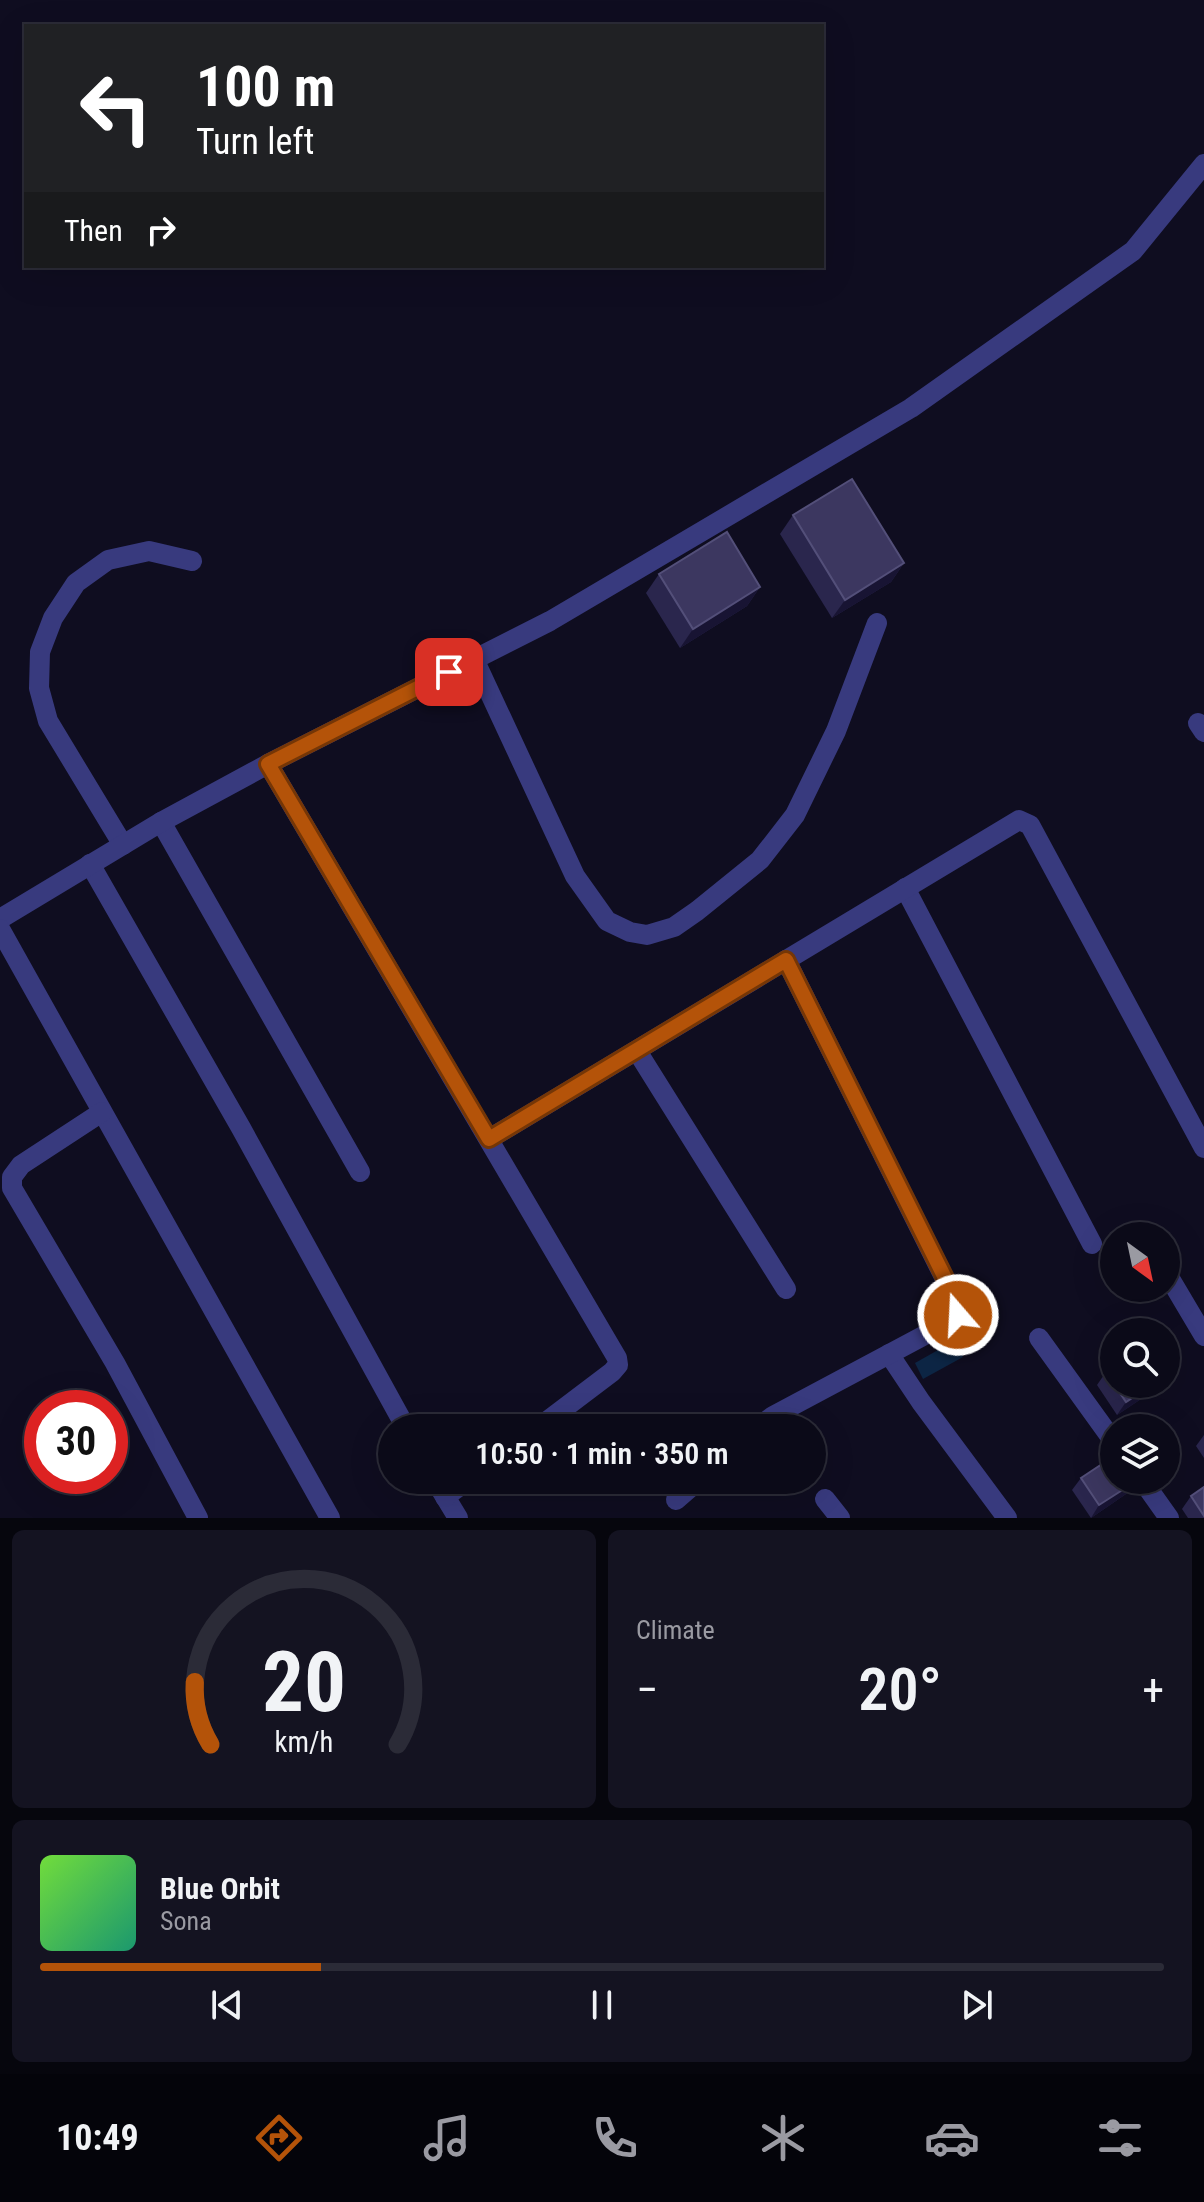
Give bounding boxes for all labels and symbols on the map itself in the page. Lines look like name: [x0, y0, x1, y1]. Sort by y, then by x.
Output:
pin: [415, 638, 483, 706]
north arrow: [1100, 1222, 1180, 1302]
position arrow: [916, 1273, 1000, 1357]
speed limit sign: 30: [24, 1390, 128, 1494]

